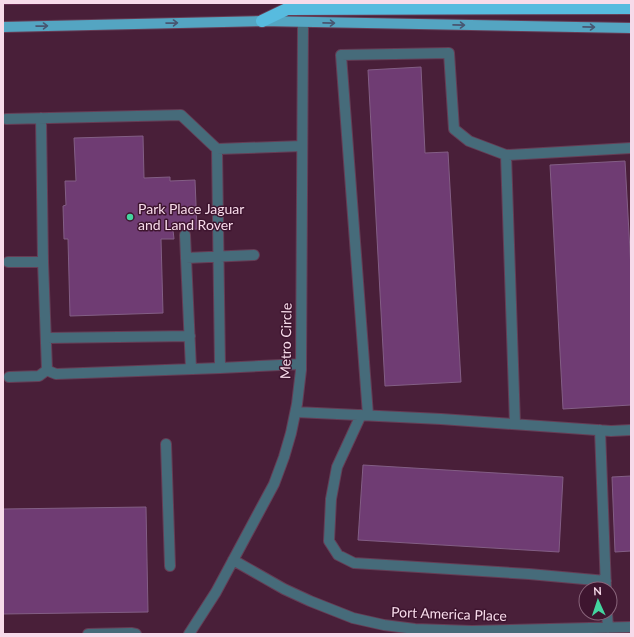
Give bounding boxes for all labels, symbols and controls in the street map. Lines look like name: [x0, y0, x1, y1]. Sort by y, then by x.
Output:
one-way arrow: [322, 19, 335, 26]
one-way arrow: [165, 20, 178, 27]
one-way arrow: [452, 21, 465, 29]
one-way arrow: [35, 22, 48, 30]
one-way arrow: [582, 23, 595, 31]
place label: Park Place Jaguar and Land Rover: [138, 200, 244, 233]
marker: Park Place Jaguar and Land Rover: [125, 212, 135, 222]
street label: Metro Circle: [276, 303, 295, 379]
north arrow: [578, 581, 618, 621]
text: N: [593, 584, 602, 597]
street label: Port America Place: [391, 603, 507, 624]

